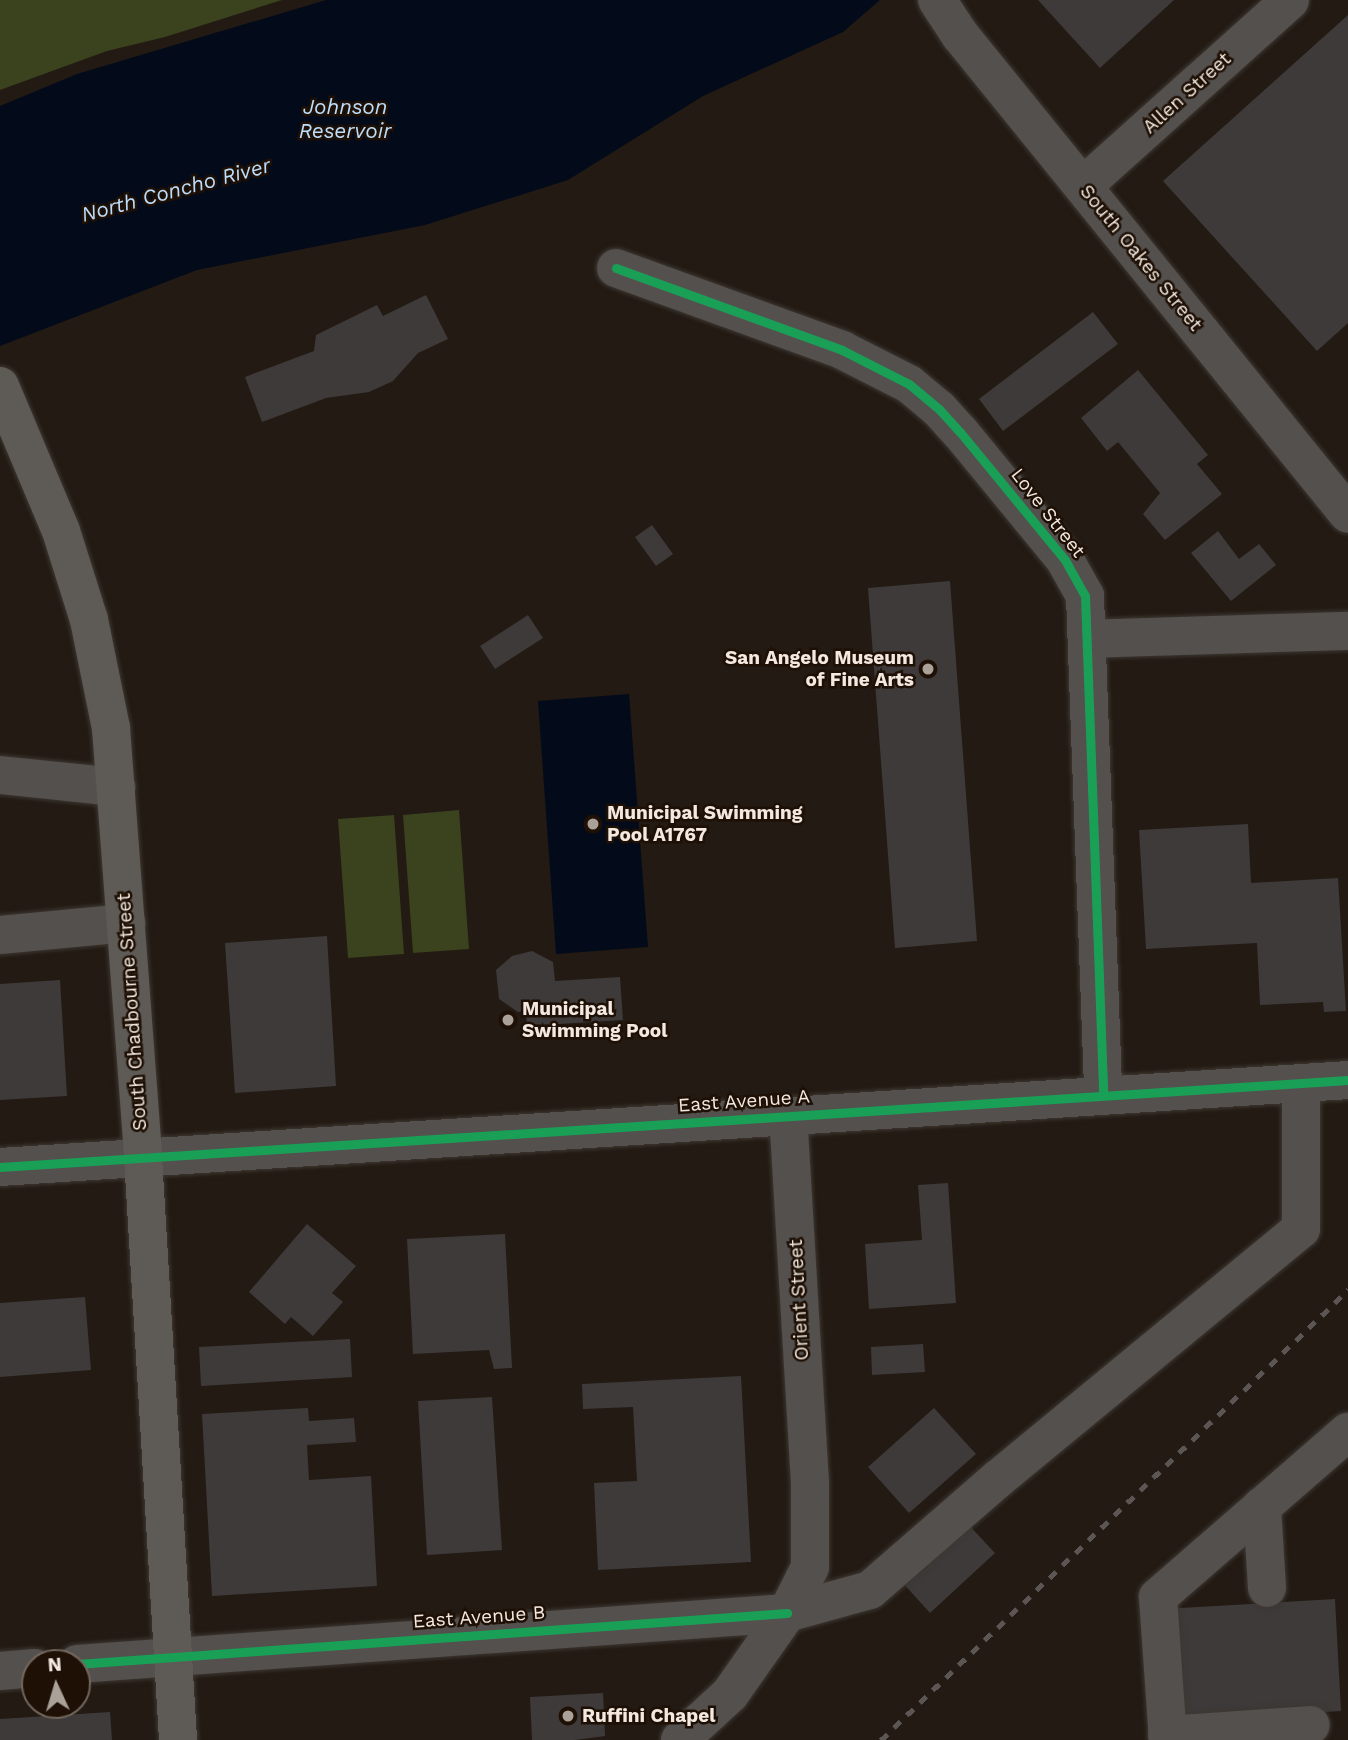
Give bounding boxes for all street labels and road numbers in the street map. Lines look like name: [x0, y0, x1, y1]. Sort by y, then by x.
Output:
street label: Allen Street: [1138, 48, 1236, 138]
street label: South Oakes Street: [1075, 180, 1207, 336]
street label: Love Street: [1006, 464, 1090, 562]
street label: South Chadbourne Street: [112, 892, 152, 1132]
street label: East Avenue A: [677, 1085, 811, 1117]
street label: Orient Street: [784, 1239, 814, 1361]
street label: East Avenue B: [412, 1601, 546, 1633]

